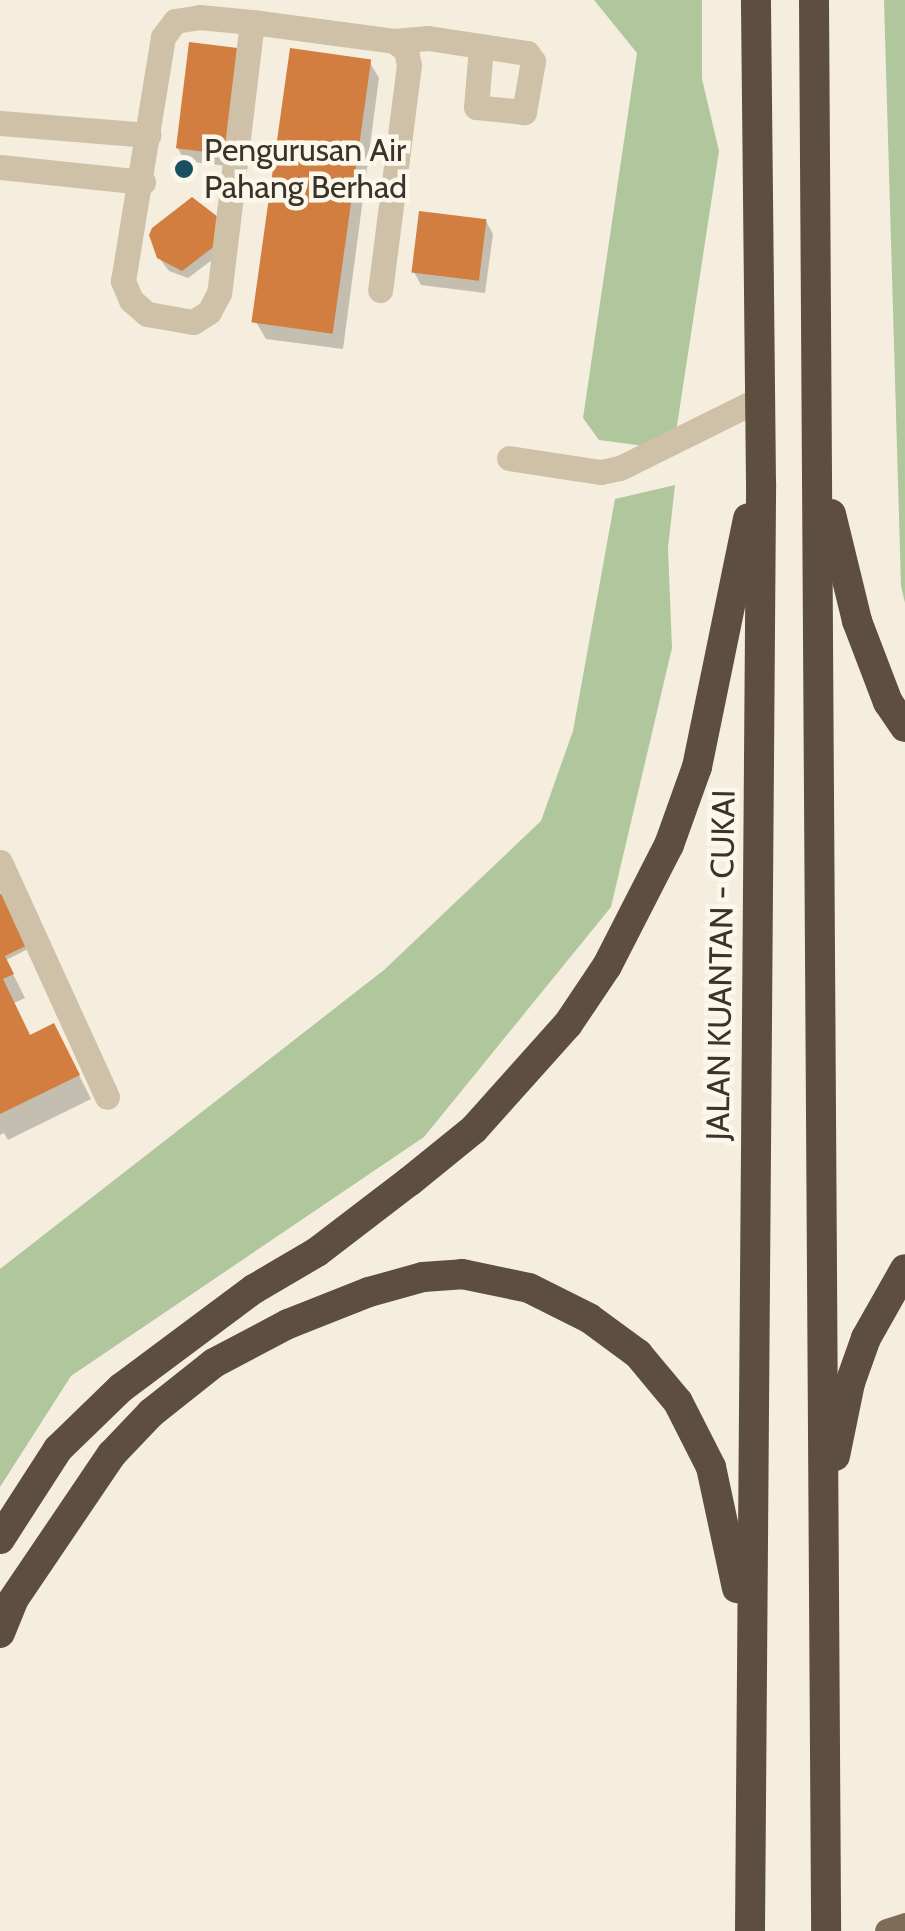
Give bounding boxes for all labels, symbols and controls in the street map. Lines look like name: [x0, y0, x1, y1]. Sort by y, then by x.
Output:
place label: Pengurusan Air Pahang Berhad: [204, 132, 407, 207]
marker: Pengurusan Air Pahang Berhad: [173, 158, 195, 180]
street label: JALAN KUANTAN - CUKAI: [699, 789, 743, 1141]

